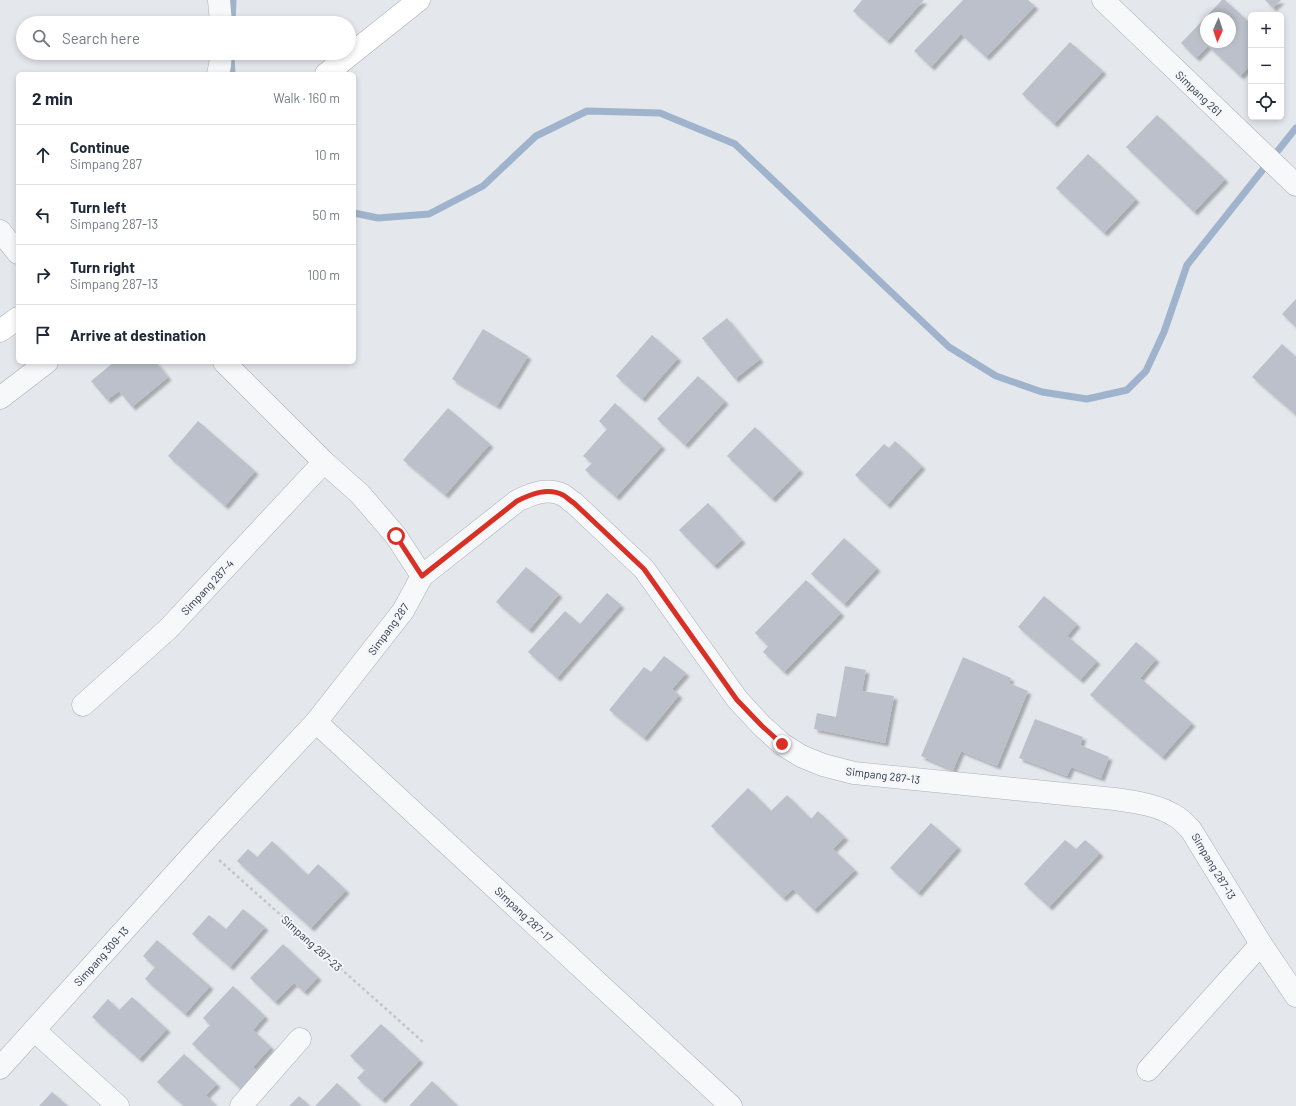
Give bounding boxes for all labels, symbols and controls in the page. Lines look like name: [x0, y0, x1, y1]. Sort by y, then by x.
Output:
north arrow: [1200, 12, 1236, 48]
map controls: [1248, 12, 1284, 120]
button: +: [1248, 12, 1284, 48]
search box: [16, 16, 356, 60]
icon: search: [30, 27, 52, 49]
text: Search here: [62, 29, 140, 47]
button: −: [1248, 48, 1284, 84]
street label: Simpang 261: [1173, 68, 1225, 118]
button: locate: [1248, 84, 1284, 120]
text: 2 min: [32, 88, 73, 108]
text: Walk · 160 m: [273, 90, 340, 106]
text: Continue: [70, 138, 130, 156]
icon: ahead: [32, 144, 54, 166]
text: 10 m: [315, 147, 340, 163]
text: Simpang 287: [70, 156, 142, 172]
text: Turn left: [70, 198, 126, 216]
icon: left: [32, 204, 54, 226]
text: 50 m: [313, 207, 340, 223]
text: Simpang 287-13: [70, 216, 158, 232]
text: Turn right: [70, 258, 135, 276]
icon: right: [32, 264, 54, 286]
text: 100 m: [307, 267, 340, 283]
text: Simpang 287-13: [70, 276, 158, 292]
icon: arrive: [32, 324, 54, 346]
text: Arrive at destination: [70, 326, 206, 344]
route start: [387, 527, 405, 545]
street label: Simpang 287-4: [178, 557, 236, 617]
street label: Simpang 287: [365, 601, 411, 657]
route end: [773, 735, 791, 753]
street label: Simpang 287-13: [845, 764, 921, 786]
street label: Simpang 287-13: [1189, 831, 1239, 901]
street label: Simpang 287-17: [492, 884, 556, 944]
street label: Simpang 287-23: [279, 913, 345, 973]
street label: Simpang 309-13: [71, 924, 131, 988]

